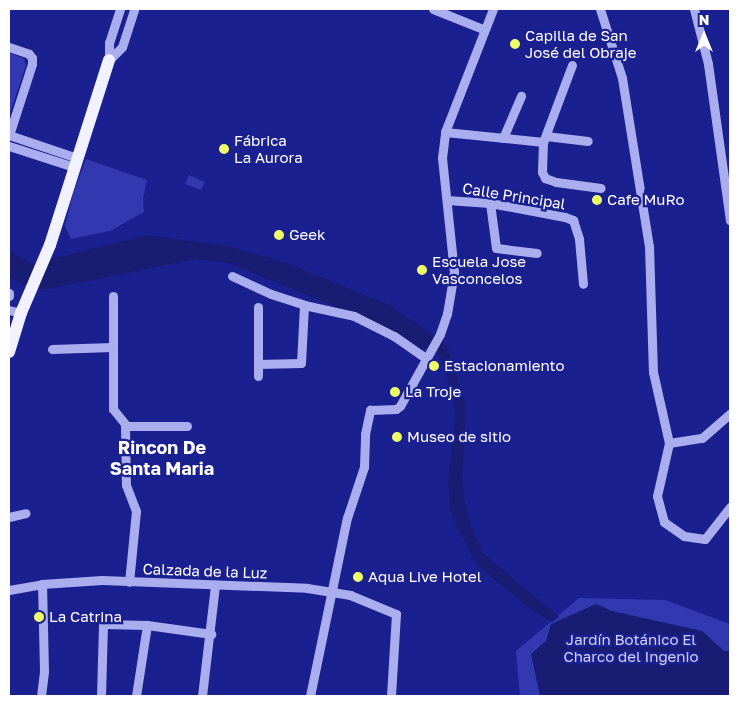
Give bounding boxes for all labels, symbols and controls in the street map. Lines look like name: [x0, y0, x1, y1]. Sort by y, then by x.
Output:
north arrow: [679, 10, 729, 60]
text: N: [699, 11, 709, 28]
place label: Capilla de San José del Obraje: [525, 26, 636, 61]
marker: Capilla de San José del Obraje: [509, 38, 521, 50]
place label: Fábrica La Aurora: [234, 131, 303, 166]
marker: Fábrica La Aurora: [218, 143, 230, 155]
street label: Calle Principal: [461, 179, 567, 213]
place label: Cafe MuRo: [607, 191, 684, 209]
marker: Cafe MuRo: [591, 194, 603, 206]
place label: Geek: [289, 226, 325, 244]
marker: Geek: [273, 229, 285, 241]
place label: Escuela Jose Vasconcelos: [432, 252, 526, 287]
marker: Escuela Jose Vasconcelos: [416, 264, 428, 276]
place label: Estacionamiento: [444, 357, 565, 375]
marker: Estacionamiento: [428, 360, 440, 372]
place label: La Troje: [405, 383, 461, 401]
marker: La Troje: [389, 386, 401, 398]
place label: Museo de sitio: [407, 428, 511, 446]
marker: Museo de sitio: [391, 431, 403, 443]
district label: Rincon De Santa Maria: [110, 437, 214, 479]
street label: Calzada de la Luz: [142, 560, 268, 582]
place label: Aqua Live Hotel: [368, 568, 481, 586]
marker: Aqua Live Hotel: [352, 571, 364, 583]
place label: La Catrina: [49, 608, 122, 626]
marker: La Catrina: [33, 611, 45, 623]
park label: Jardín Botánico El Charco del Ingenio: [563, 630, 699, 665]

